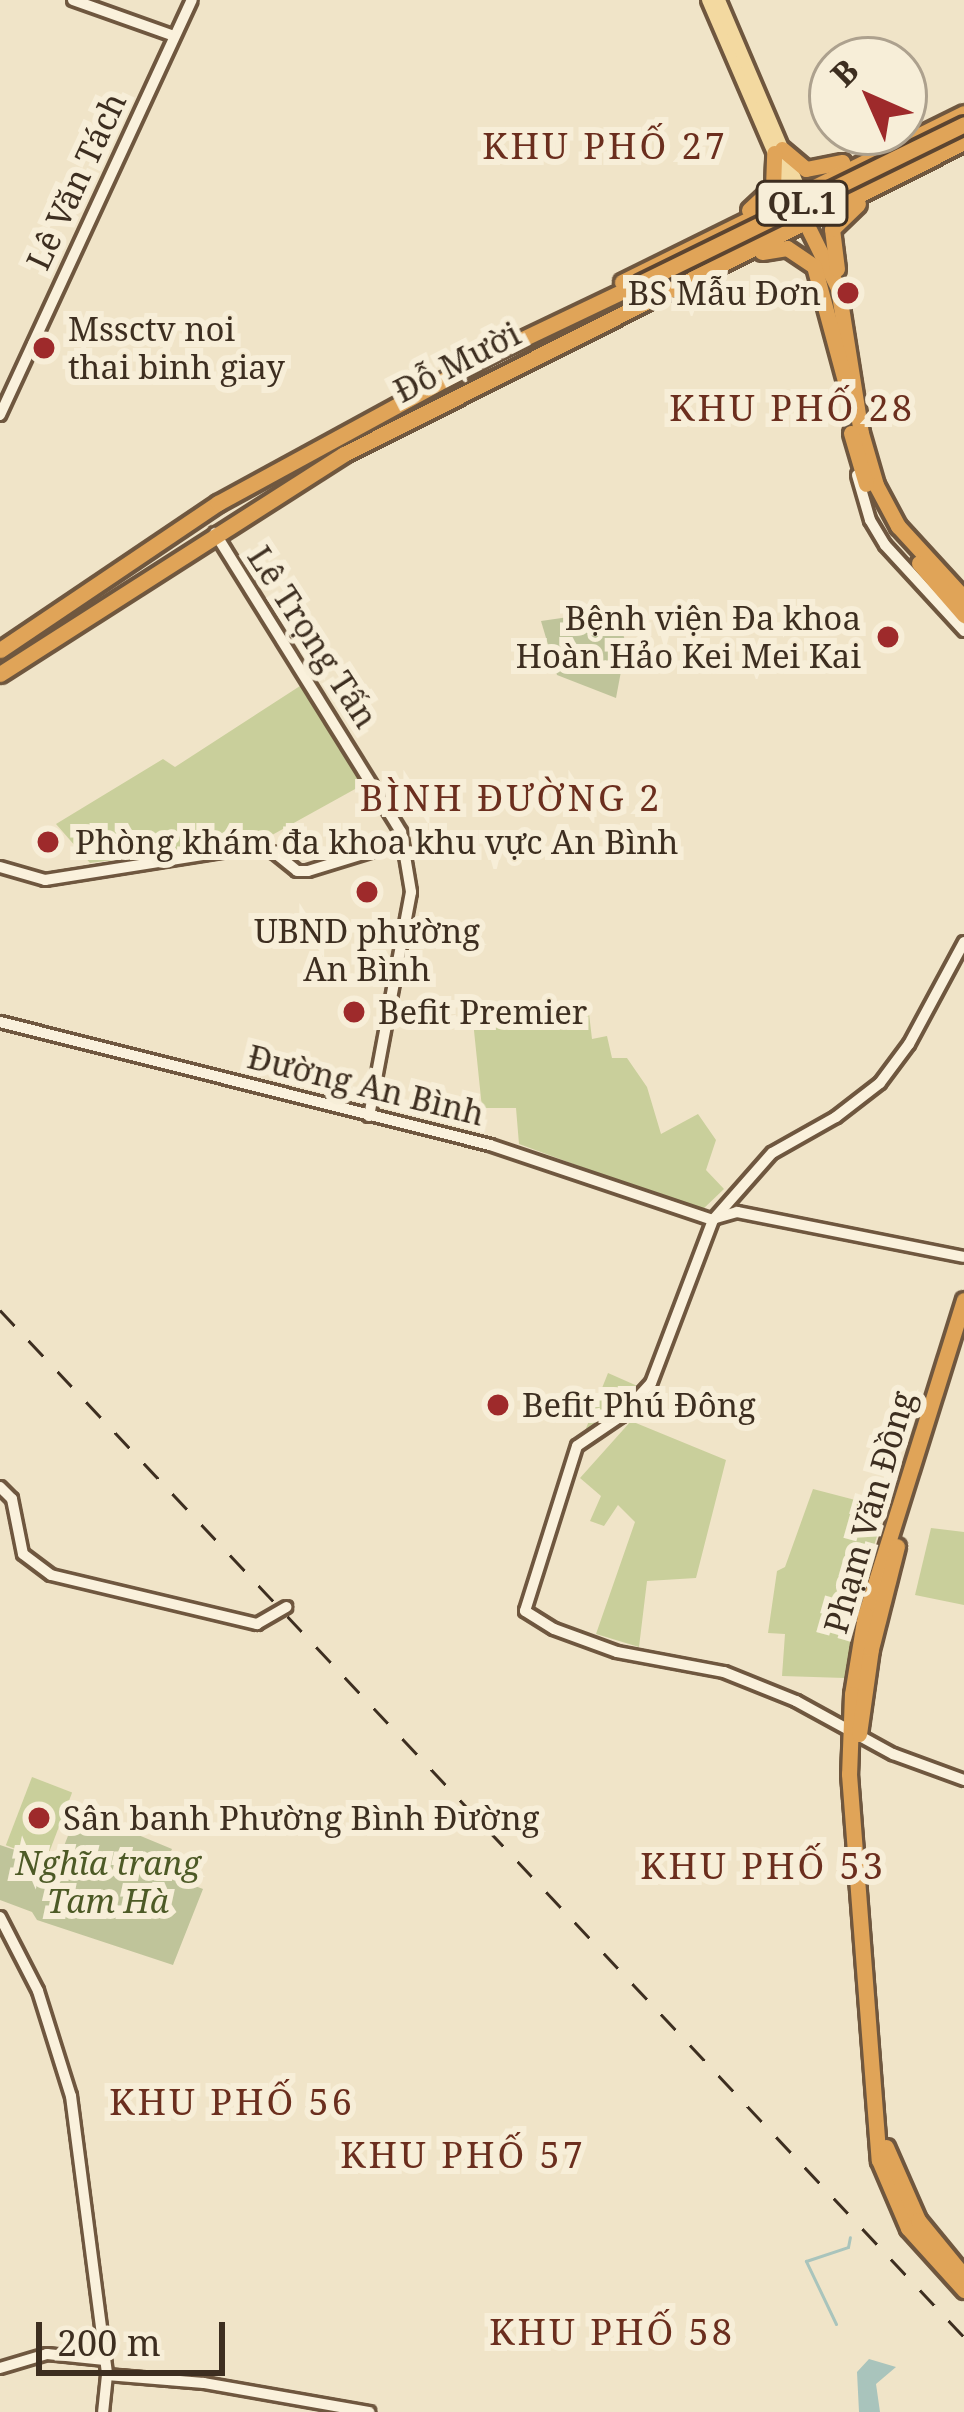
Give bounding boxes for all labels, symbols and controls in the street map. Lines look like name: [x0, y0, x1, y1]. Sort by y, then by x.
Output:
north arrow: [808, 36, 928, 156]
text: B: [821, 49, 868, 96]
street label: Lê Văn Tách: [18, 86, 134, 276]
district label: KHU PHỐ 27: [482, 124, 728, 168]
road number: QL.1: [754, 179, 850, 227]
place label: BS Mẫu Đơn: [628, 273, 821, 313]
marker: BS Mẫu Đơn: [832, 277, 864, 309]
place label: Mssctv noi thai binh giay: [68, 309, 285, 387]
street label: Đỗ Mười: [387, 313, 527, 411]
marker: Mssctv noi thai binh giay: [31, 335, 57, 361]
district label: KHU PHỐ 28: [669, 386, 915, 430]
street label: Lê Trọng Tấn: [240, 539, 386, 735]
place label: Bệnh viện Đa khoa Hoàn Hảo Kei Mei Kai: [516, 598, 861, 676]
marker: Bệnh viện Đa khoa Hoàn Hảo Kei Mei Kai: [872, 621, 904, 653]
district label: BÌNH ĐƯỜNG 2: [360, 776, 662, 820]
place label: Phòng khám đa khoa khu vực An Bình: [75, 822, 679, 862]
marker: Phòng khám đa khoa khu vực An Bình: [32, 826, 64, 858]
marker: UBND phường An Bình: [354, 879, 380, 905]
place label: UBND phường An Bình: [254, 911, 480, 989]
place label: Befit Premier: [378, 992, 587, 1032]
marker: Befit Premier: [341, 999, 367, 1025]
street label: Đường An Bình: [244, 1037, 488, 1133]
place label: Befit Phú Đông: [522, 1385, 756, 1425]
street label: Phạm Văn Đồng: [816, 1386, 922, 1638]
marker: Befit Phú Đông: [485, 1392, 511, 1418]
place label: Sân banh Phường Bình Đường: [63, 1798, 540, 1838]
marker: Sân banh Phường Bình Đường: [26, 1805, 52, 1831]
park label: Nghĩa trang Tam Hà: [15, 1843, 201, 1921]
district label: KHU PHỐ 53: [640, 1844, 886, 1888]
district label: KHU PHỐ 56: [109, 2080, 355, 2124]
district label: KHU PHỐ 57: [340, 2133, 586, 2177]
scale bar: [42, 2298, 231, 2372]
district label: KHU PHỐ 58: [489, 2310, 735, 2354]
text: 200 m: [57, 2318, 161, 2367]

